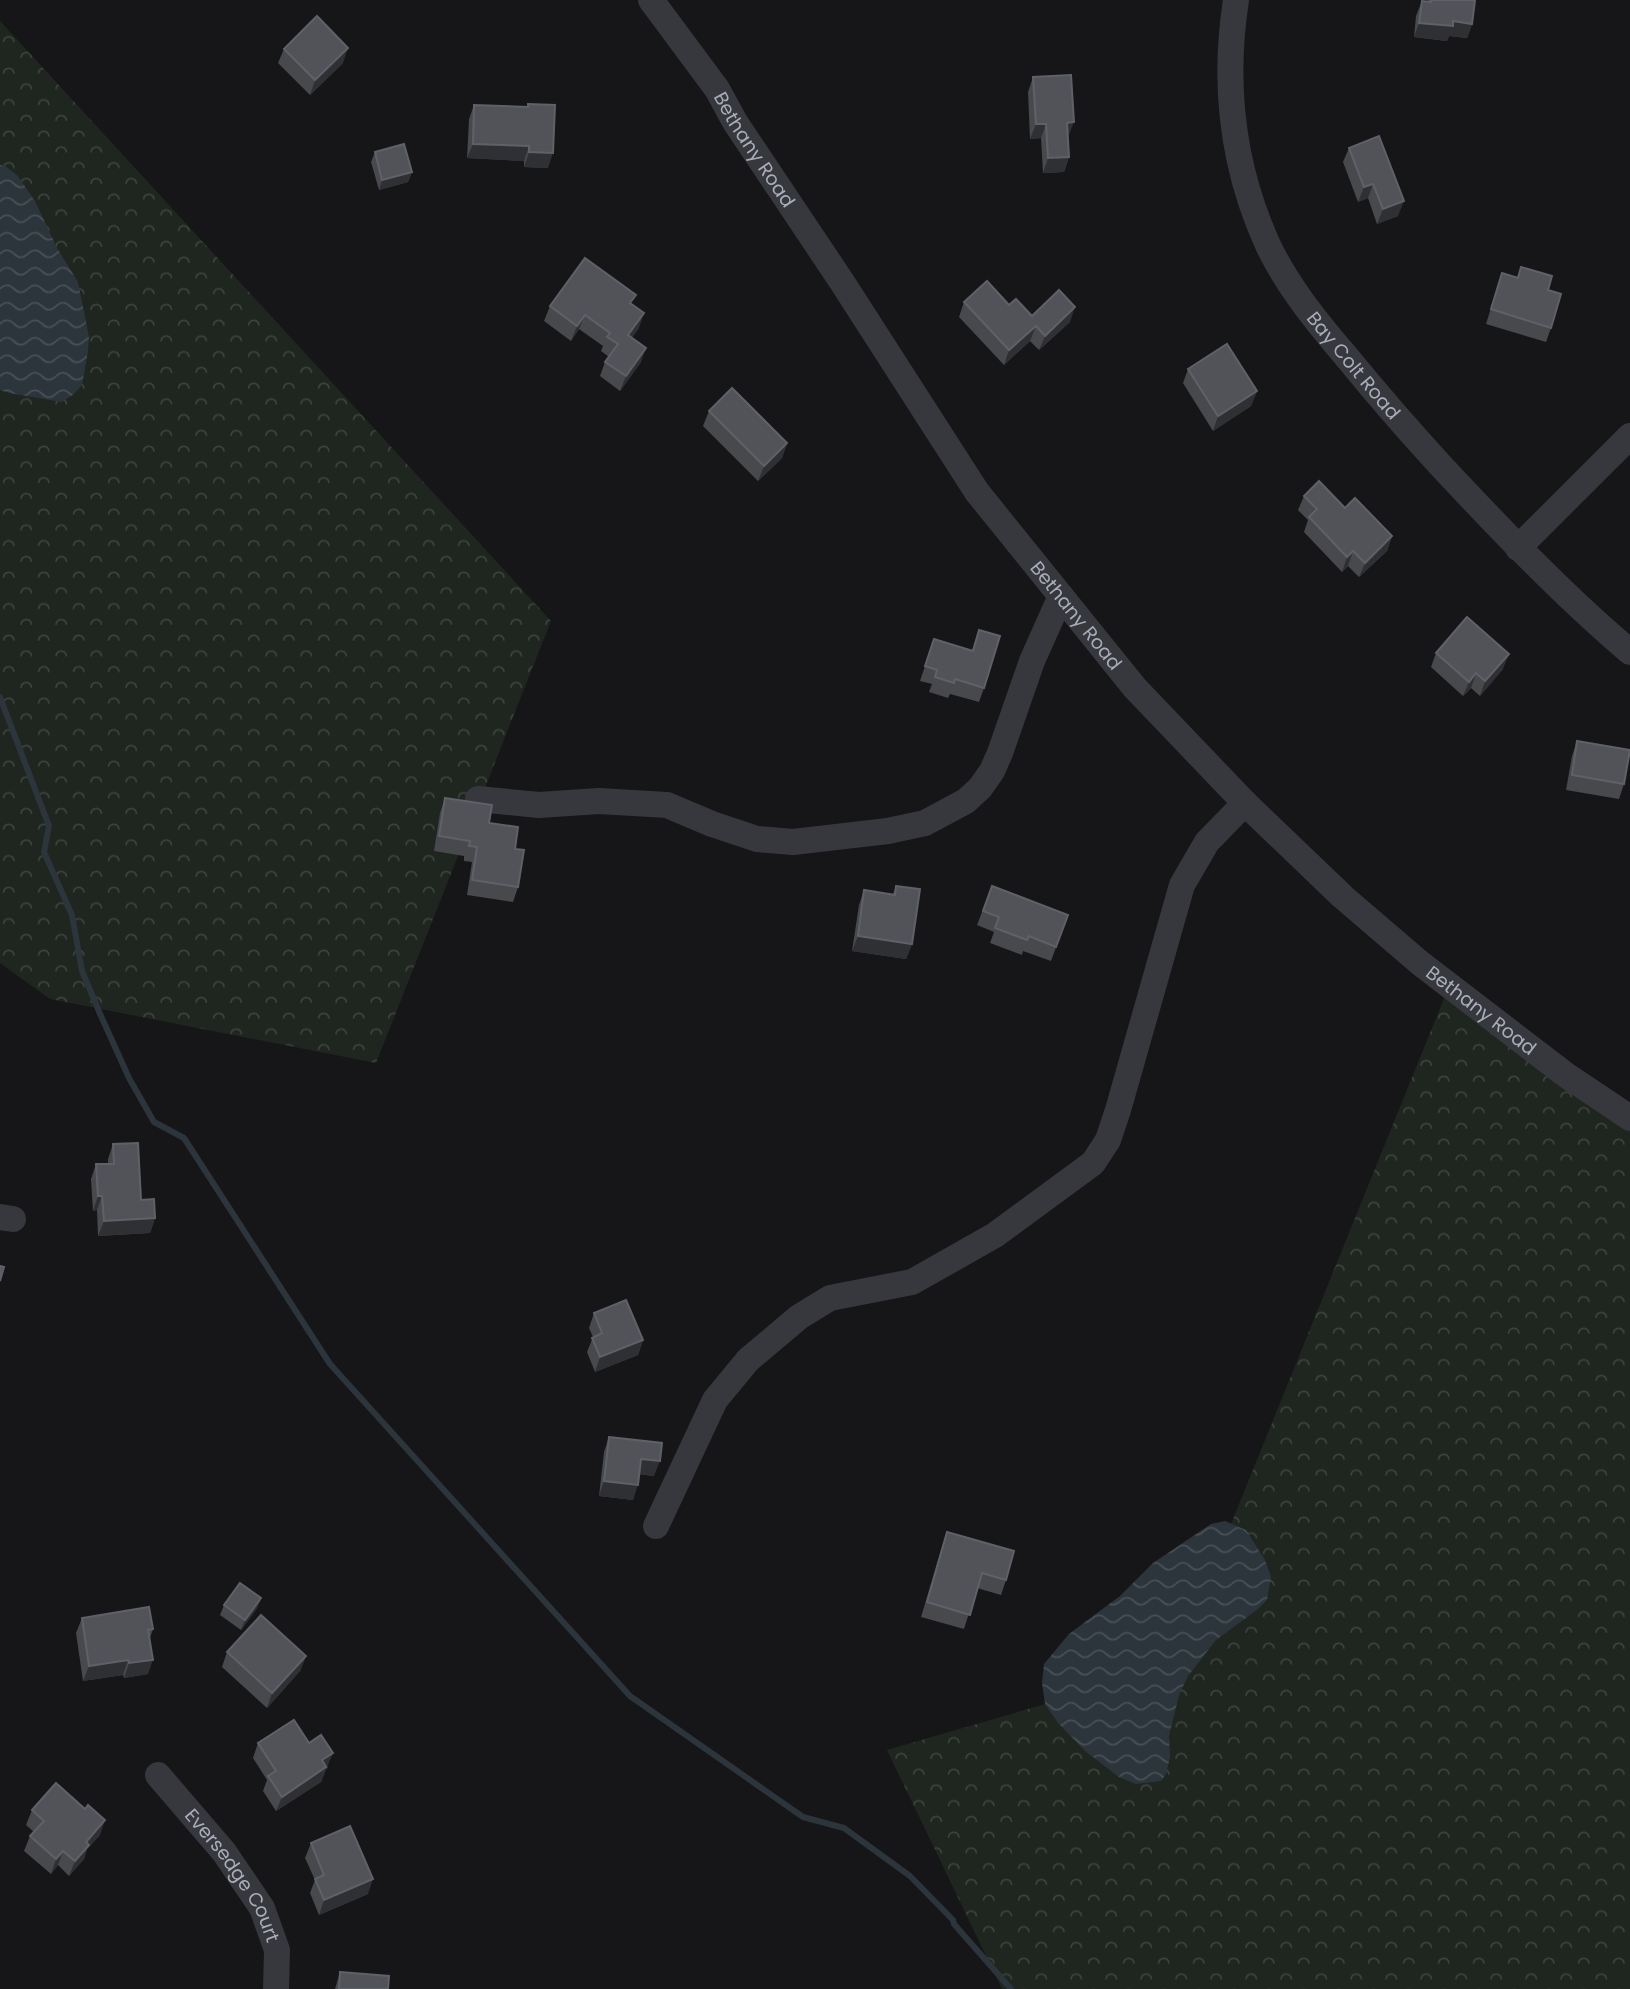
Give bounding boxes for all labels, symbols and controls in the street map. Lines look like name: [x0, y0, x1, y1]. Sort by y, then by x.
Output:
street label: Bethany Road: [707, 87, 802, 213]
street label: Bay Colt Road: [1301, 306, 1407, 425]
street label: Bethany Road: [1024, 555, 1129, 676]
street label: Bethany Road: [1420, 959, 1542, 1061]
street label: Eversedge Court: [179, 1802, 287, 1946]

